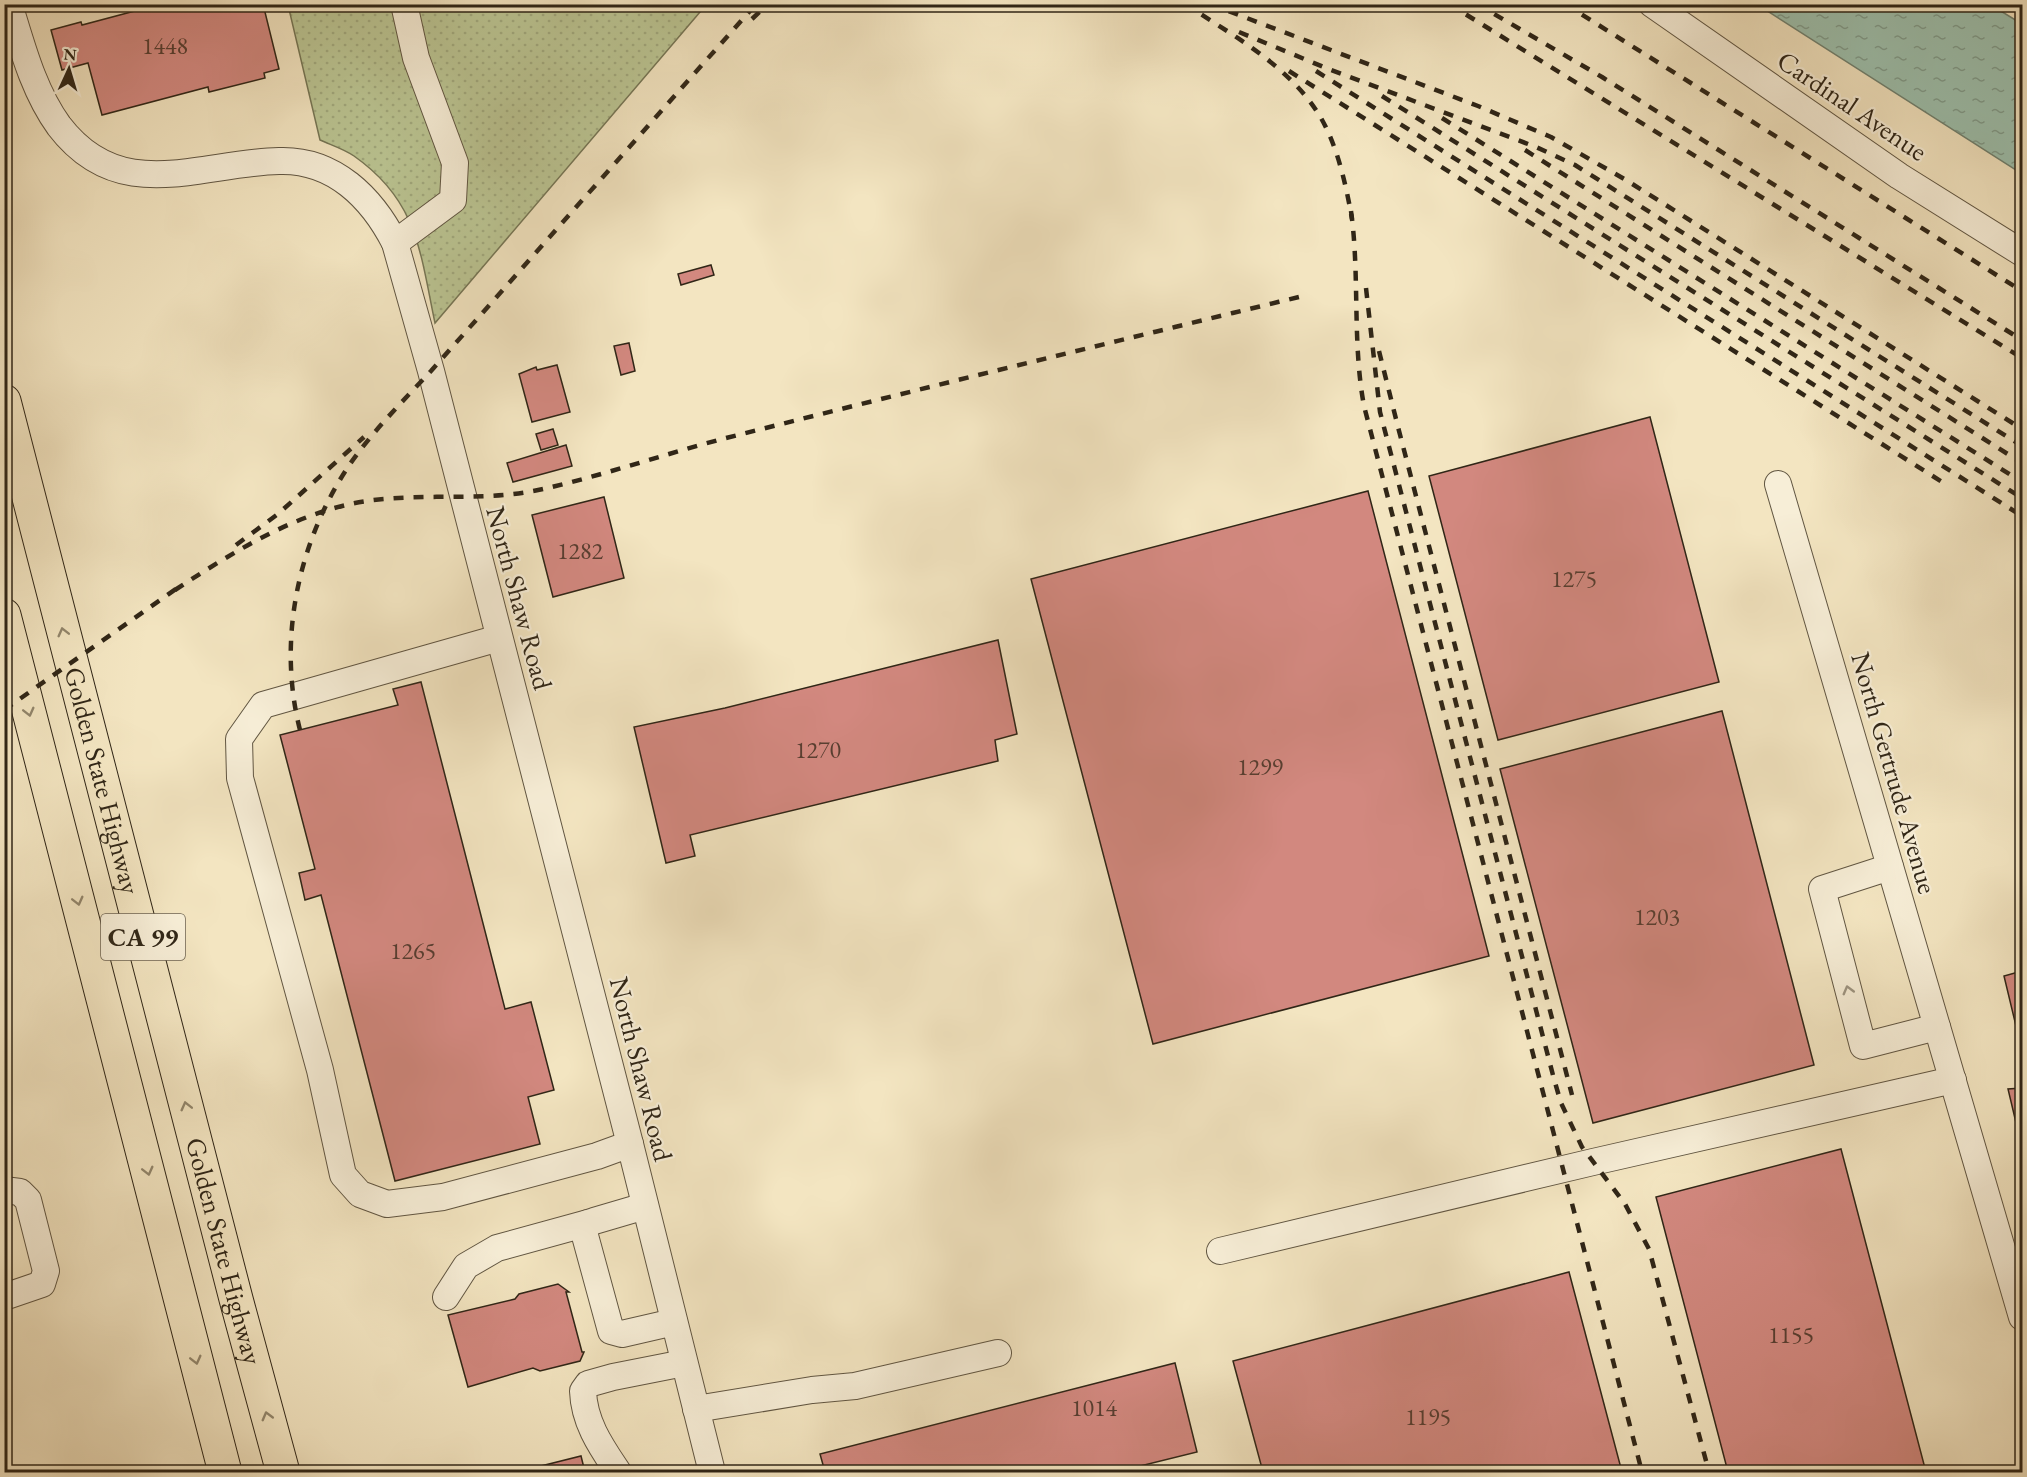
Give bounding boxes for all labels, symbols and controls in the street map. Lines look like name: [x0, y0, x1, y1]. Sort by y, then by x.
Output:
house number: 1448: [142, 30, 188, 61]
north arrow: [39, 39, 99, 99]
street label: Cardinal Avenue: [1771, 43, 1934, 169]
text: N: [63, 44, 77, 65]
street label: North Shaw Road: [478, 502, 561, 694]
house number: 1282: [557, 535, 604, 566]
house number: 1275: [1551, 563, 1597, 594]
one-way arrow: [58, 627, 71, 637]
street label: North Gertrude Avenue: [1843, 648, 1946, 898]
street label: Golden State Highway: [56, 663, 149, 898]
one-way arrow: [22, 706, 34, 717]
house number: 1270: [795, 734, 841, 765]
house number: 1299: [1237, 751, 1284, 782]
one-way arrow: [70, 896, 83, 906]
house number: 1203: [1634, 901, 1680, 932]
road number: CA 99: [101, 914, 185, 960]
house number: 1265: [390, 935, 436, 966]
street label: North Shaw Road: [602, 973, 681, 1165]
one-way arrow: [1843, 985, 1855, 996]
one-way arrow: [180, 1101, 193, 1111]
street label: Golden State Highway: [178, 1134, 271, 1368]
one-way arrow: [140, 1166, 153, 1176]
house number: 1155: [1768, 1319, 1814, 1350]
one-way arrow: [189, 1355, 202, 1365]
house number: 1014: [1071, 1392, 1118, 1423]
house number: 1195: [1405, 1401, 1451, 1432]
one-way arrow: [262, 1411, 275, 1421]

